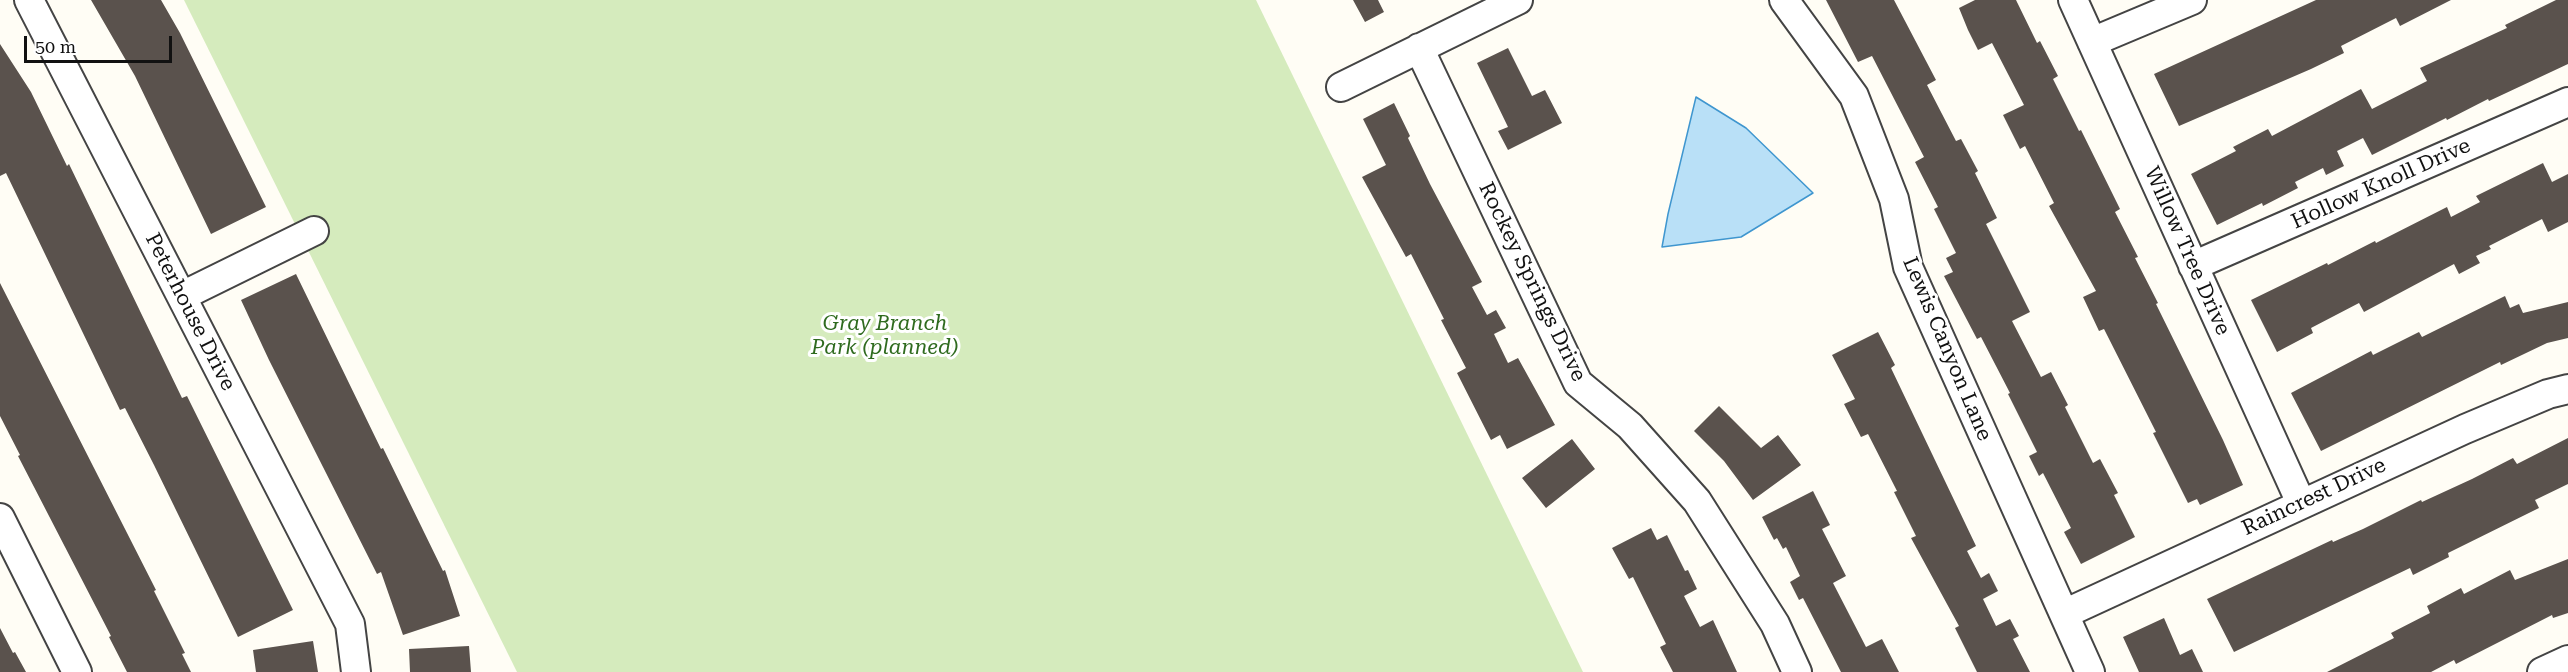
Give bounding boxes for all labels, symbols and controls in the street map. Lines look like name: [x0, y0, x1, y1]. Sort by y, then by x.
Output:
scale bar: [27, 24, 176, 62]
text: 50 m: [35, 36, 76, 57]
street label: Hollow Knoll Drive: [2288, 133, 2474, 235]
street label: Willow Tree Drive: [2139, 163, 2235, 339]
street label: Rockey Springs Drive: [1473, 178, 1591, 386]
street label: Peterhouse Drive: [139, 229, 241, 395]
street label: Lewis Canyon Lane: [1897, 253, 1997, 445]
park label: Gray Branch Park (planned): [811, 311, 959, 361]
street label: Raincrest Drive: [2238, 453, 2390, 541]

